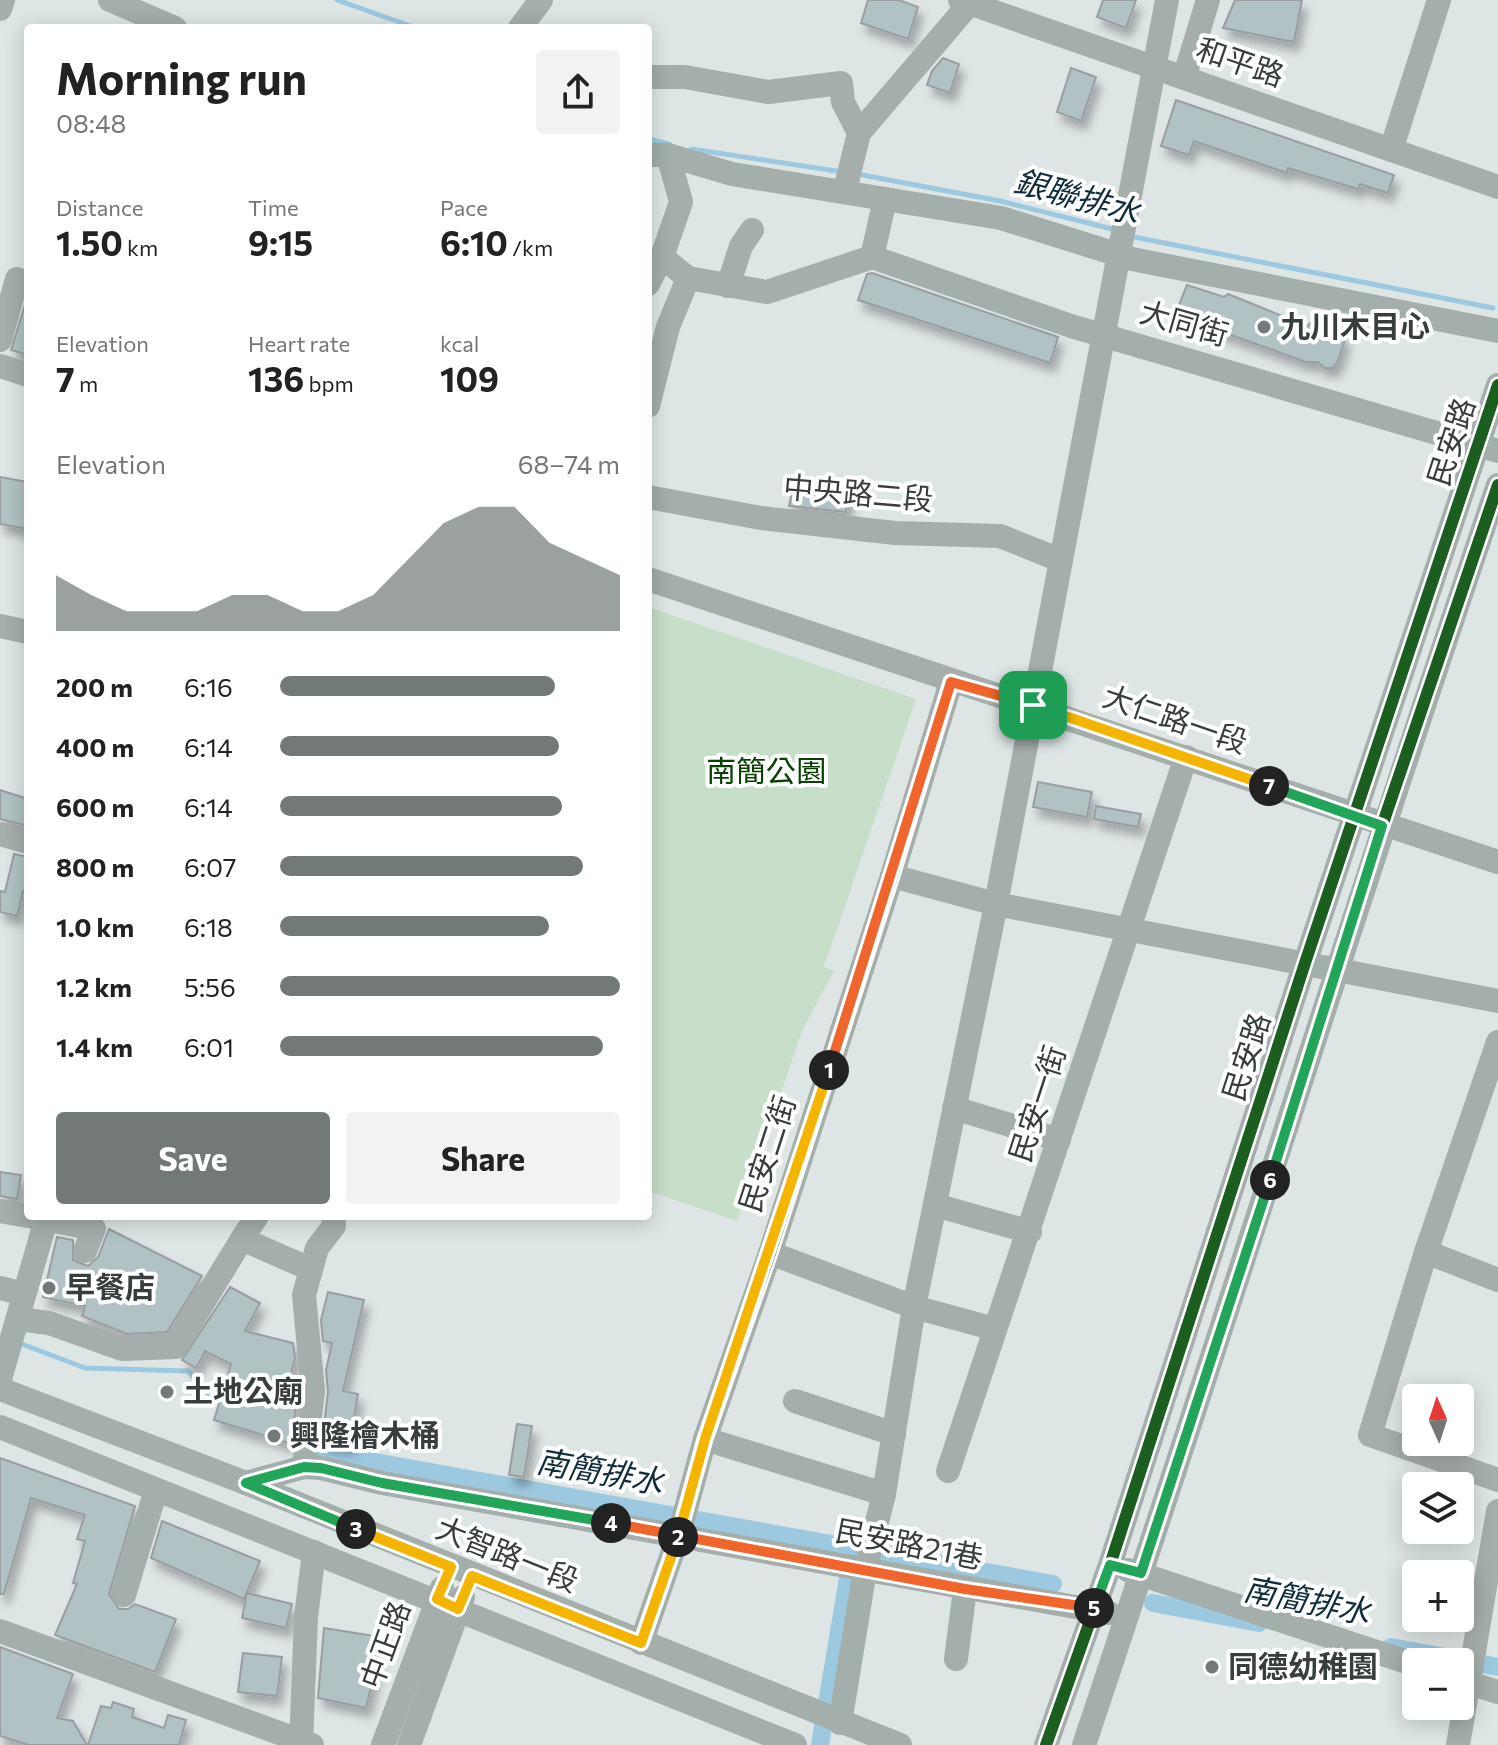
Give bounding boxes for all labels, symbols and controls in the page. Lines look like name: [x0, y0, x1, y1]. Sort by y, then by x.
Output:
street label: 和平路: [1192, 28, 1289, 93]
text: Morning run: [56, 50, 307, 104]
button: share: [536, 50, 620, 134]
text: 08:48: [56, 107, 126, 138]
water label: 銀聯排水: [1011, 159, 1146, 231]
text: Distance: [56, 194, 143, 221]
text: Time: [248, 194, 299, 221]
text: Pace: [440, 194, 488, 221]
text: 1.50: [56, 221, 123, 263]
text: 9:15: [248, 221, 313, 263]
text: 6:10: [440, 221, 508, 263]
text: km: [123, 234, 158, 261]
text: /km: [508, 234, 553, 261]
street label: 大同街: [1136, 291, 1233, 352]
place label: 九川木目心: [1280, 306, 1430, 343]
marker: 九川木目心: [1255, 318, 1273, 336]
text: Elevation: [56, 330, 149, 357]
text: Heart rate: [248, 330, 350, 357]
text: kcal: [440, 330, 479, 357]
text: 7: [56, 357, 75, 399]
text: 136: [248, 357, 304, 399]
text: 109: [440, 357, 499, 399]
text: m: [75, 370, 98, 397]
text: bpm: [304, 370, 354, 397]
street label: 民安路: [1418, 393, 1481, 490]
text: Elevation: [56, 448, 166, 479]
text: 68–74 m: [518, 448, 620, 479]
street label: 中央路二段: [782, 467, 935, 516]
text: 200 m: [56, 671, 133, 702]
text: 6:16: [184, 671, 233, 702]
pin: [999, 671, 1067, 739]
street label: 大仁路一段: [1099, 676, 1253, 760]
icon: arrive: [1011, 683, 1055, 727]
text: 400 m: [56, 731, 134, 762]
text: 6:14: [184, 731, 233, 762]
park label: 南簡公園: [706, 751, 826, 788]
pin: 7: [1249, 766, 1289, 806]
text: 7: [1263, 772, 1275, 799]
text: 600 m: [56, 791, 134, 822]
text: 6:14: [184, 791, 233, 822]
text: 800 m: [56, 851, 134, 882]
text: 6:07: [184, 851, 237, 882]
text: 1.0 km: [56, 911, 134, 942]
text: 6:18: [184, 911, 233, 942]
text: 1.2 km: [56, 971, 132, 1002]
text: 5:56: [184, 971, 236, 1002]
street label: 民安路: [1213, 1008, 1276, 1105]
text: 1.4 km: [56, 1031, 133, 1062]
text: 6:01: [184, 1031, 234, 1062]
street label: 民安一街: [999, 1040, 1072, 1166]
pin: 1: [809, 1050, 849, 1090]
text: 1: [824, 1056, 834, 1083]
street label: 民安二街: [729, 1090, 802, 1216]
button: Save: [56, 1112, 330, 1204]
button: Share: [346, 1112, 620, 1204]
pin: 6: [1250, 1160, 1290, 1200]
text: 6: [1263, 1166, 1277, 1193]
place label: 早餐店: [65, 1267, 155, 1304]
marker: 早餐店: [40, 1279, 58, 1297]
place label: 土地公廟: [183, 1371, 303, 1408]
marker: 土地公廟: [158, 1383, 176, 1401]
north arrow: [1402, 1384, 1474, 1456]
map controls: [1402, 1384, 1474, 1720]
place label: 興隆檜木桶: [290, 1415, 440, 1452]
marker: 興隆檜木桶: [265, 1427, 283, 1445]
water label: 南簡排水: [534, 1439, 669, 1501]
button: layers: [1402, 1472, 1474, 1544]
pin: 4: [591, 1503, 631, 1543]
street label: 大智路一段: [431, 1507, 584, 1598]
pin: 3: [336, 1509, 376, 1549]
text: 4: [604, 1509, 618, 1536]
street label: 民安路21巷: [833, 1510, 986, 1575]
text: 3: [350, 1515, 362, 1542]
pin: 2: [658, 1517, 698, 1557]
text: 2: [672, 1523, 684, 1550]
button: +: [1402, 1560, 1474, 1632]
water label: 南簡排水: [1241, 1567, 1376, 1631]
pin: 5: [1074, 1588, 1114, 1628]
text: 5: [1088, 1594, 1100, 1621]
street label: 中正路: [351, 1596, 416, 1693]
place label: 同德幼稚園: [1228, 1646, 1378, 1683]
button: −: [1402, 1648, 1474, 1720]
marker: 同德幼稚園: [1203, 1658, 1221, 1676]

